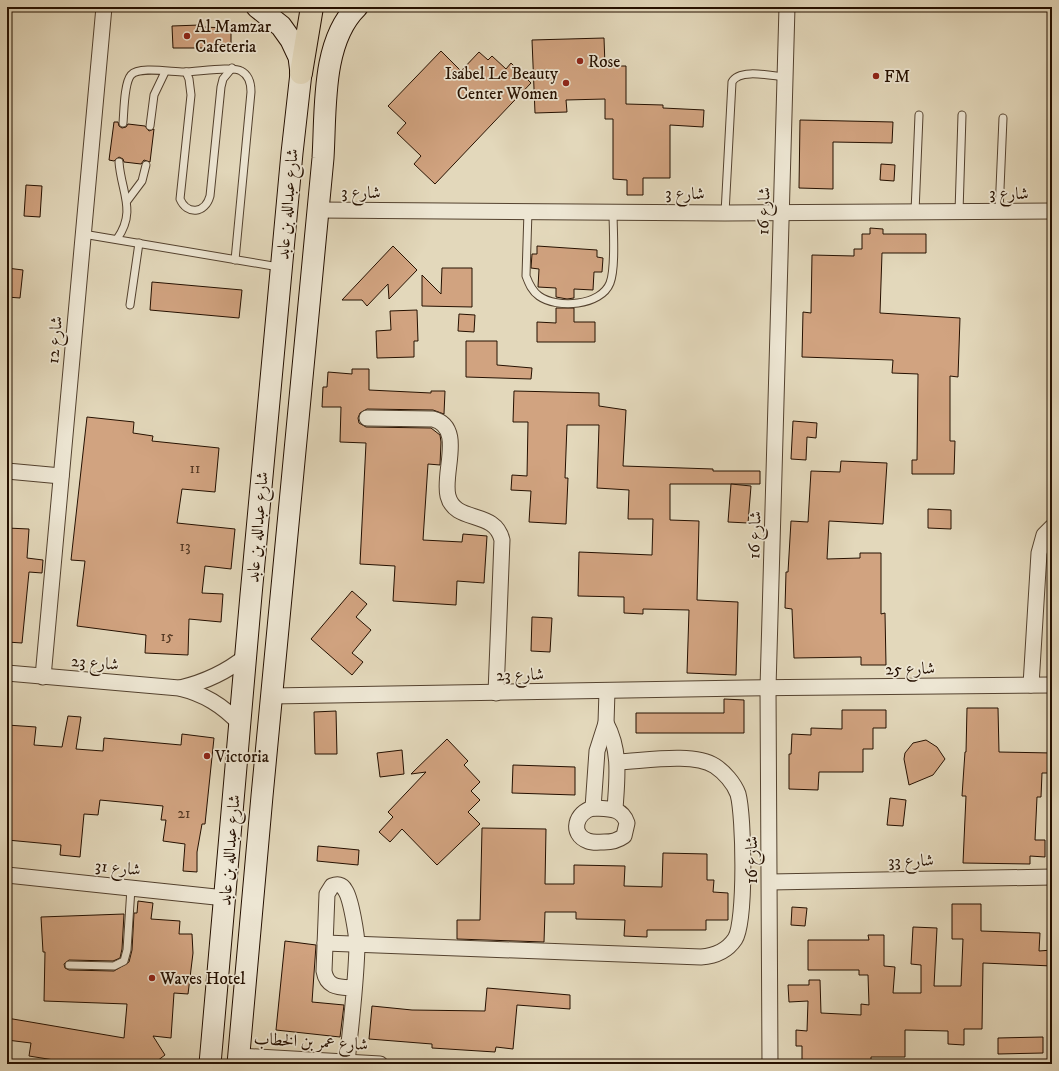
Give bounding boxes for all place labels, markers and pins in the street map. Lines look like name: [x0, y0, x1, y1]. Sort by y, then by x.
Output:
place label: Al Mamzar Cafeteria: [195, 16, 272, 58]
marker: Al Mamzar Cafeteria: [182, 31, 192, 41]
place label: Rose: [588, 51, 620, 73]
marker: Rose: [575, 56, 585, 66]
place label: Isabel Le Beauty Center Women: [445, 63, 559, 105]
place label: FM: [884, 66, 910, 88]
marker: FM: [871, 71, 881, 81]
marker: Isabel Le Beauty Center Women: [561, 78, 571, 88]
place label: Victoria: [214, 746, 270, 768]
marker: Victoria: [202, 751, 212, 761]
place label: Waves Hotel: [159, 968, 245, 990]
marker: Waves Hotel: [147, 973, 157, 983]

